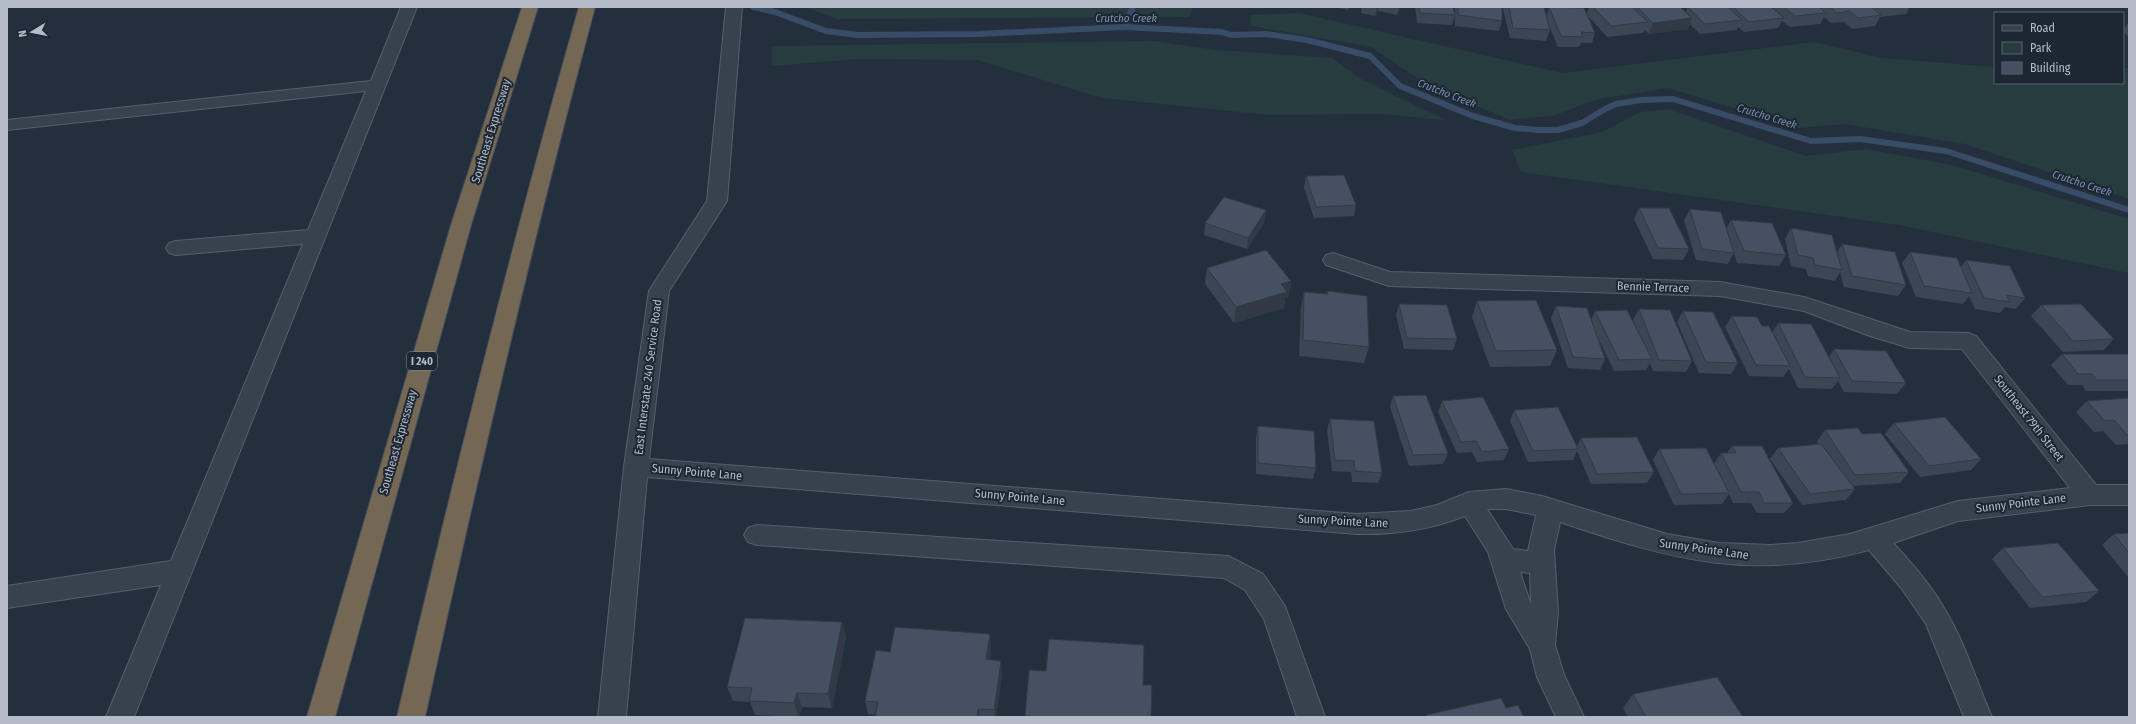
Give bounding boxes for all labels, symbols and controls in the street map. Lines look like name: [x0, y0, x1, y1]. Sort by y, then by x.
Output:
north arrow: [12, 12, 52, 52]
water label: Crutcho Creek: [1095, 12, 1157, 25]
legend: [1994, 12, 2124, 84]
text: Road: [2030, 21, 2055, 35]
text: N: [16, 29, 30, 38]
text: Park: [2030, 41, 2052, 55]
text: Building: [2030, 61, 2071, 75]
water label: Crutcho Creek: [1416, 76, 1478, 111]
street label: Southeast Expressway: [468, 77, 514, 185]
water label: Crutcho Creek: [1735, 101, 1799, 132]
water label: Crutcho Creek: [2050, 168, 2114, 199]
street label: Bennie Terrace: [1617, 279, 1690, 295]
street label: East Interstate 240 Service Road: [632, 298, 664, 456]
road number: I 240: [407, 352, 437, 370]
street label: Southeast 79th Street: [1991, 372, 2067, 464]
street label: Southeast Expressway: [376, 387, 420, 496]
street label: Sunny Pointe Lane: [651, 461, 743, 483]
street label: Sunny Pointe Lane: [974, 486, 1066, 508]
street label: Sunny Pointe Lane: [1975, 491, 2067, 515]
street label: Sunny Pointe Lane: [1297, 512, 1389, 530]
street label: Sunny Pointe Lane: [1658, 536, 1750, 562]

